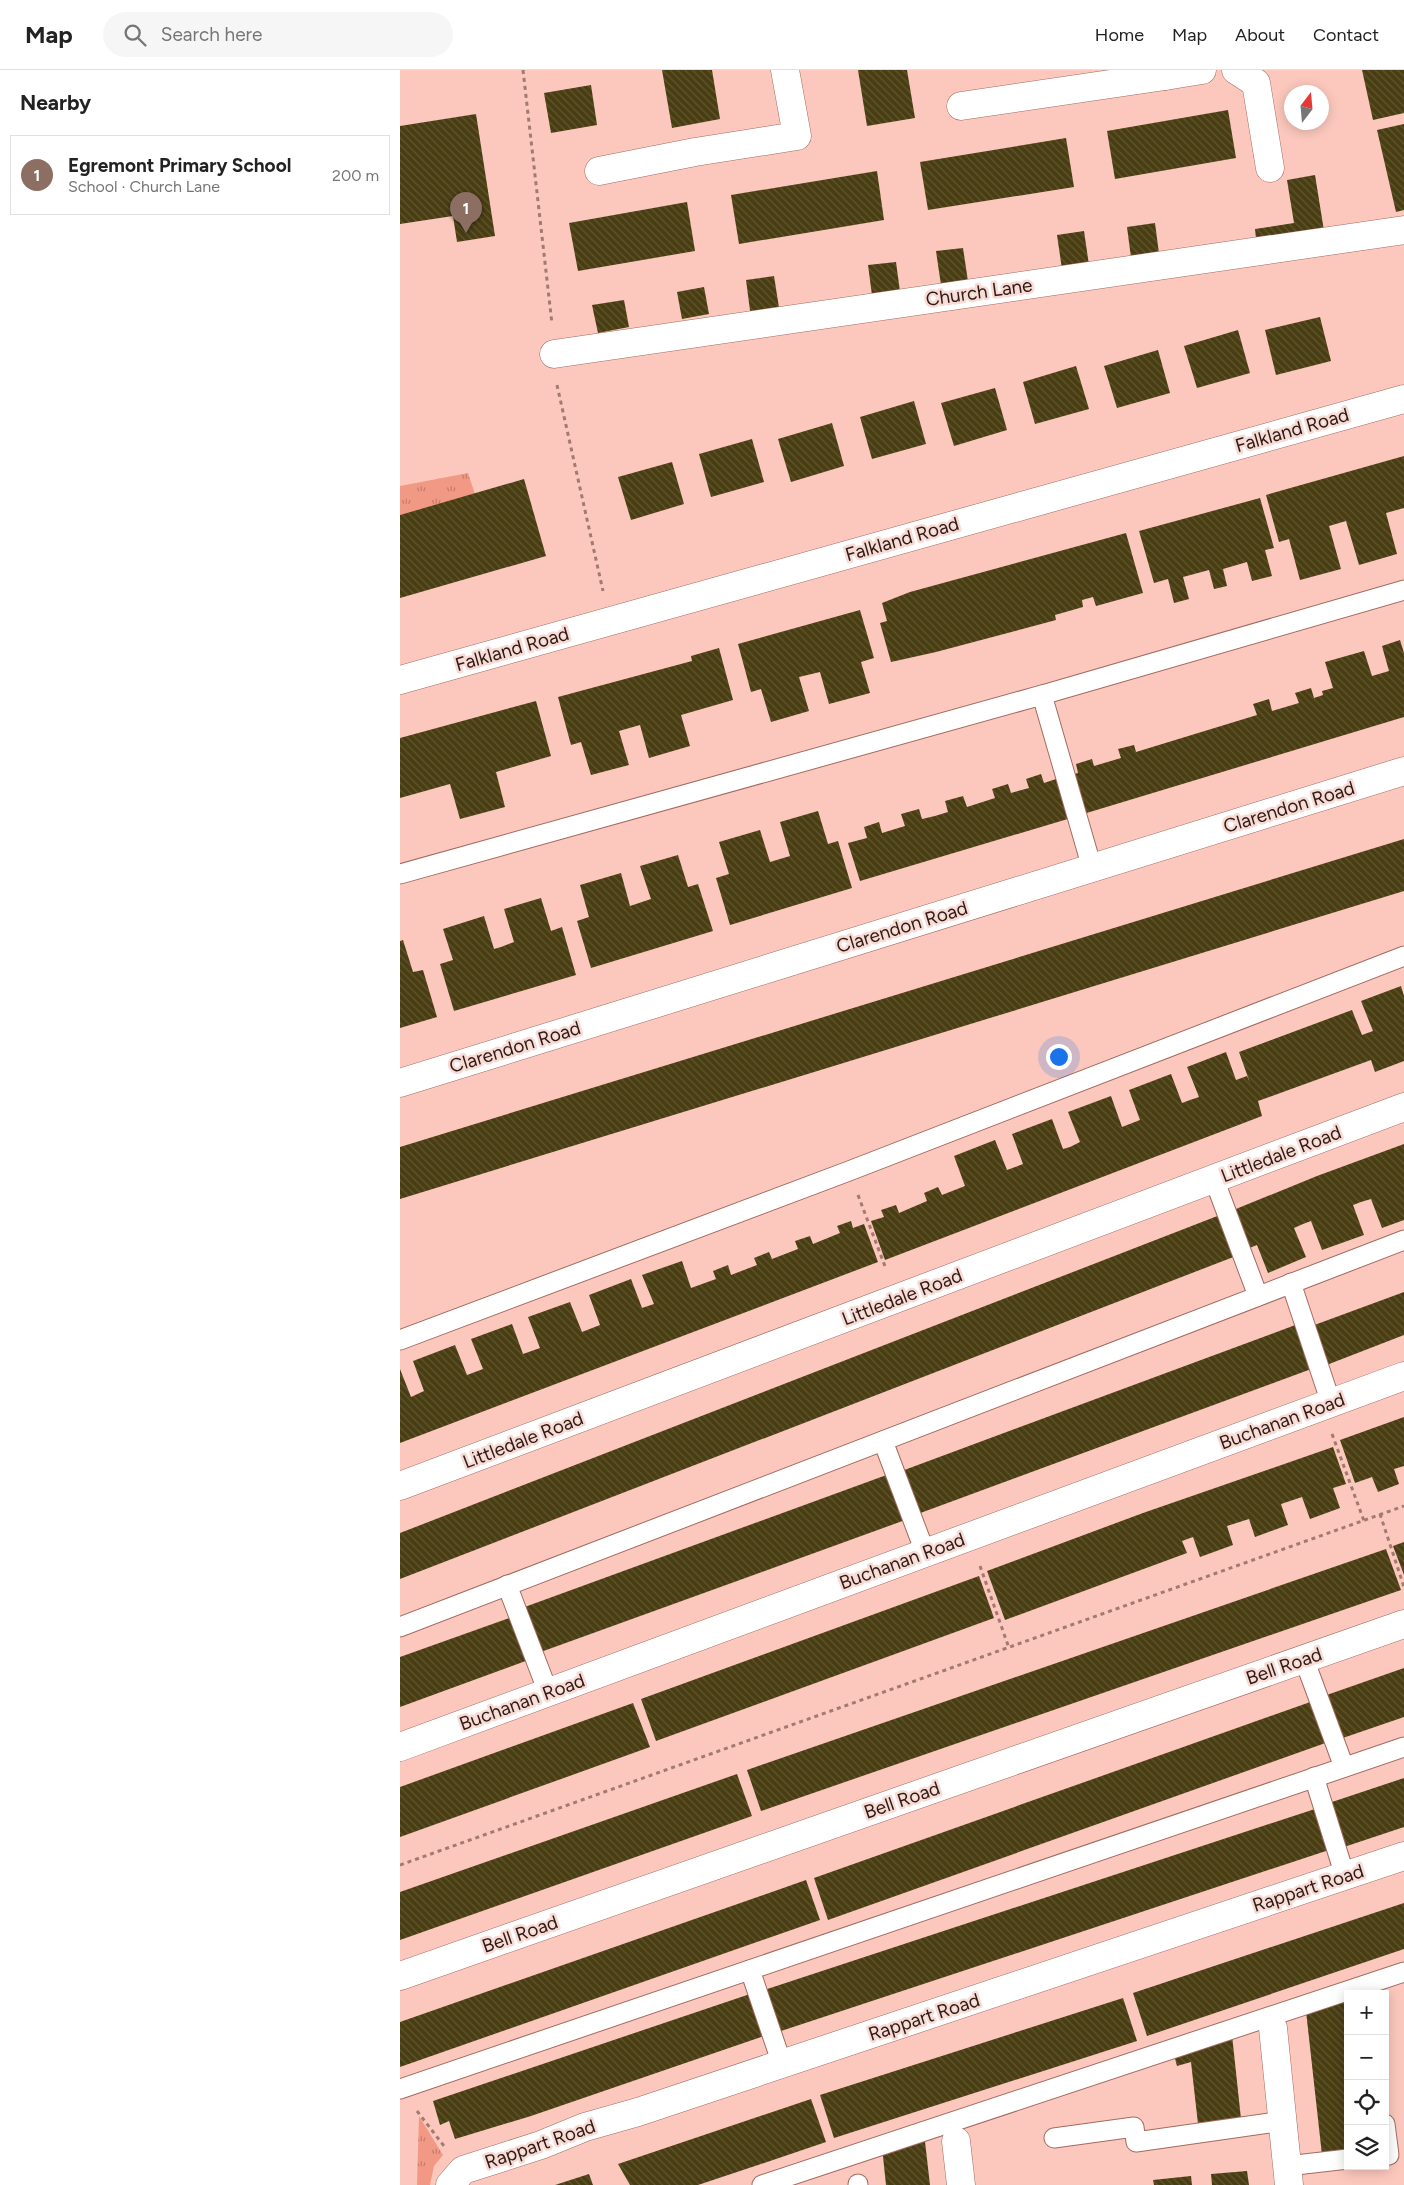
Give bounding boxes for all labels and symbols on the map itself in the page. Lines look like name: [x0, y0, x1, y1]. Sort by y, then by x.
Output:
north arrow: [1284, 85, 1329, 130]
pin: 1: [450, 192, 482, 233]
street label: Church Lane: [924, 273, 1034, 311]
street label: Falkland Road: [1232, 403, 1352, 457]
street label: Falkland Road: [842, 512, 962, 566]
street label: Falkland Road: [452, 622, 572, 676]
street label: Clarendon Road: [1221, 776, 1357, 838]
street label: Clarendon Road: [834, 896, 970, 958]
street label: Clarendon Road: [447, 1016, 583, 1078]
your location: [1046, 1044, 1072, 1070]
street label: Littledale Road: [1218, 1121, 1344, 1187]
street label: Littledale Road: [839, 1264, 965, 1330]
street label: Buchanan Road: [1216, 1388, 1348, 1454]
street label: Littledale Road: [460, 1407, 586, 1473]
street label: Buchanan Road: [836, 1528, 968, 1594]
street label: Bell Road: [1243, 1642, 1325, 1690]
street label: Buchanan Road: [456, 1669, 588, 1735]
street label: Bell Road: [861, 1776, 943, 1824]
street label: Rappart Road: [1249, 1859, 1367, 1917]
street label: Bell Road: [479, 1910, 561, 1958]
street label: Rappart Road: [865, 1988, 983, 2046]
street label: Rappart Road: [482, 2114, 598, 2174]

